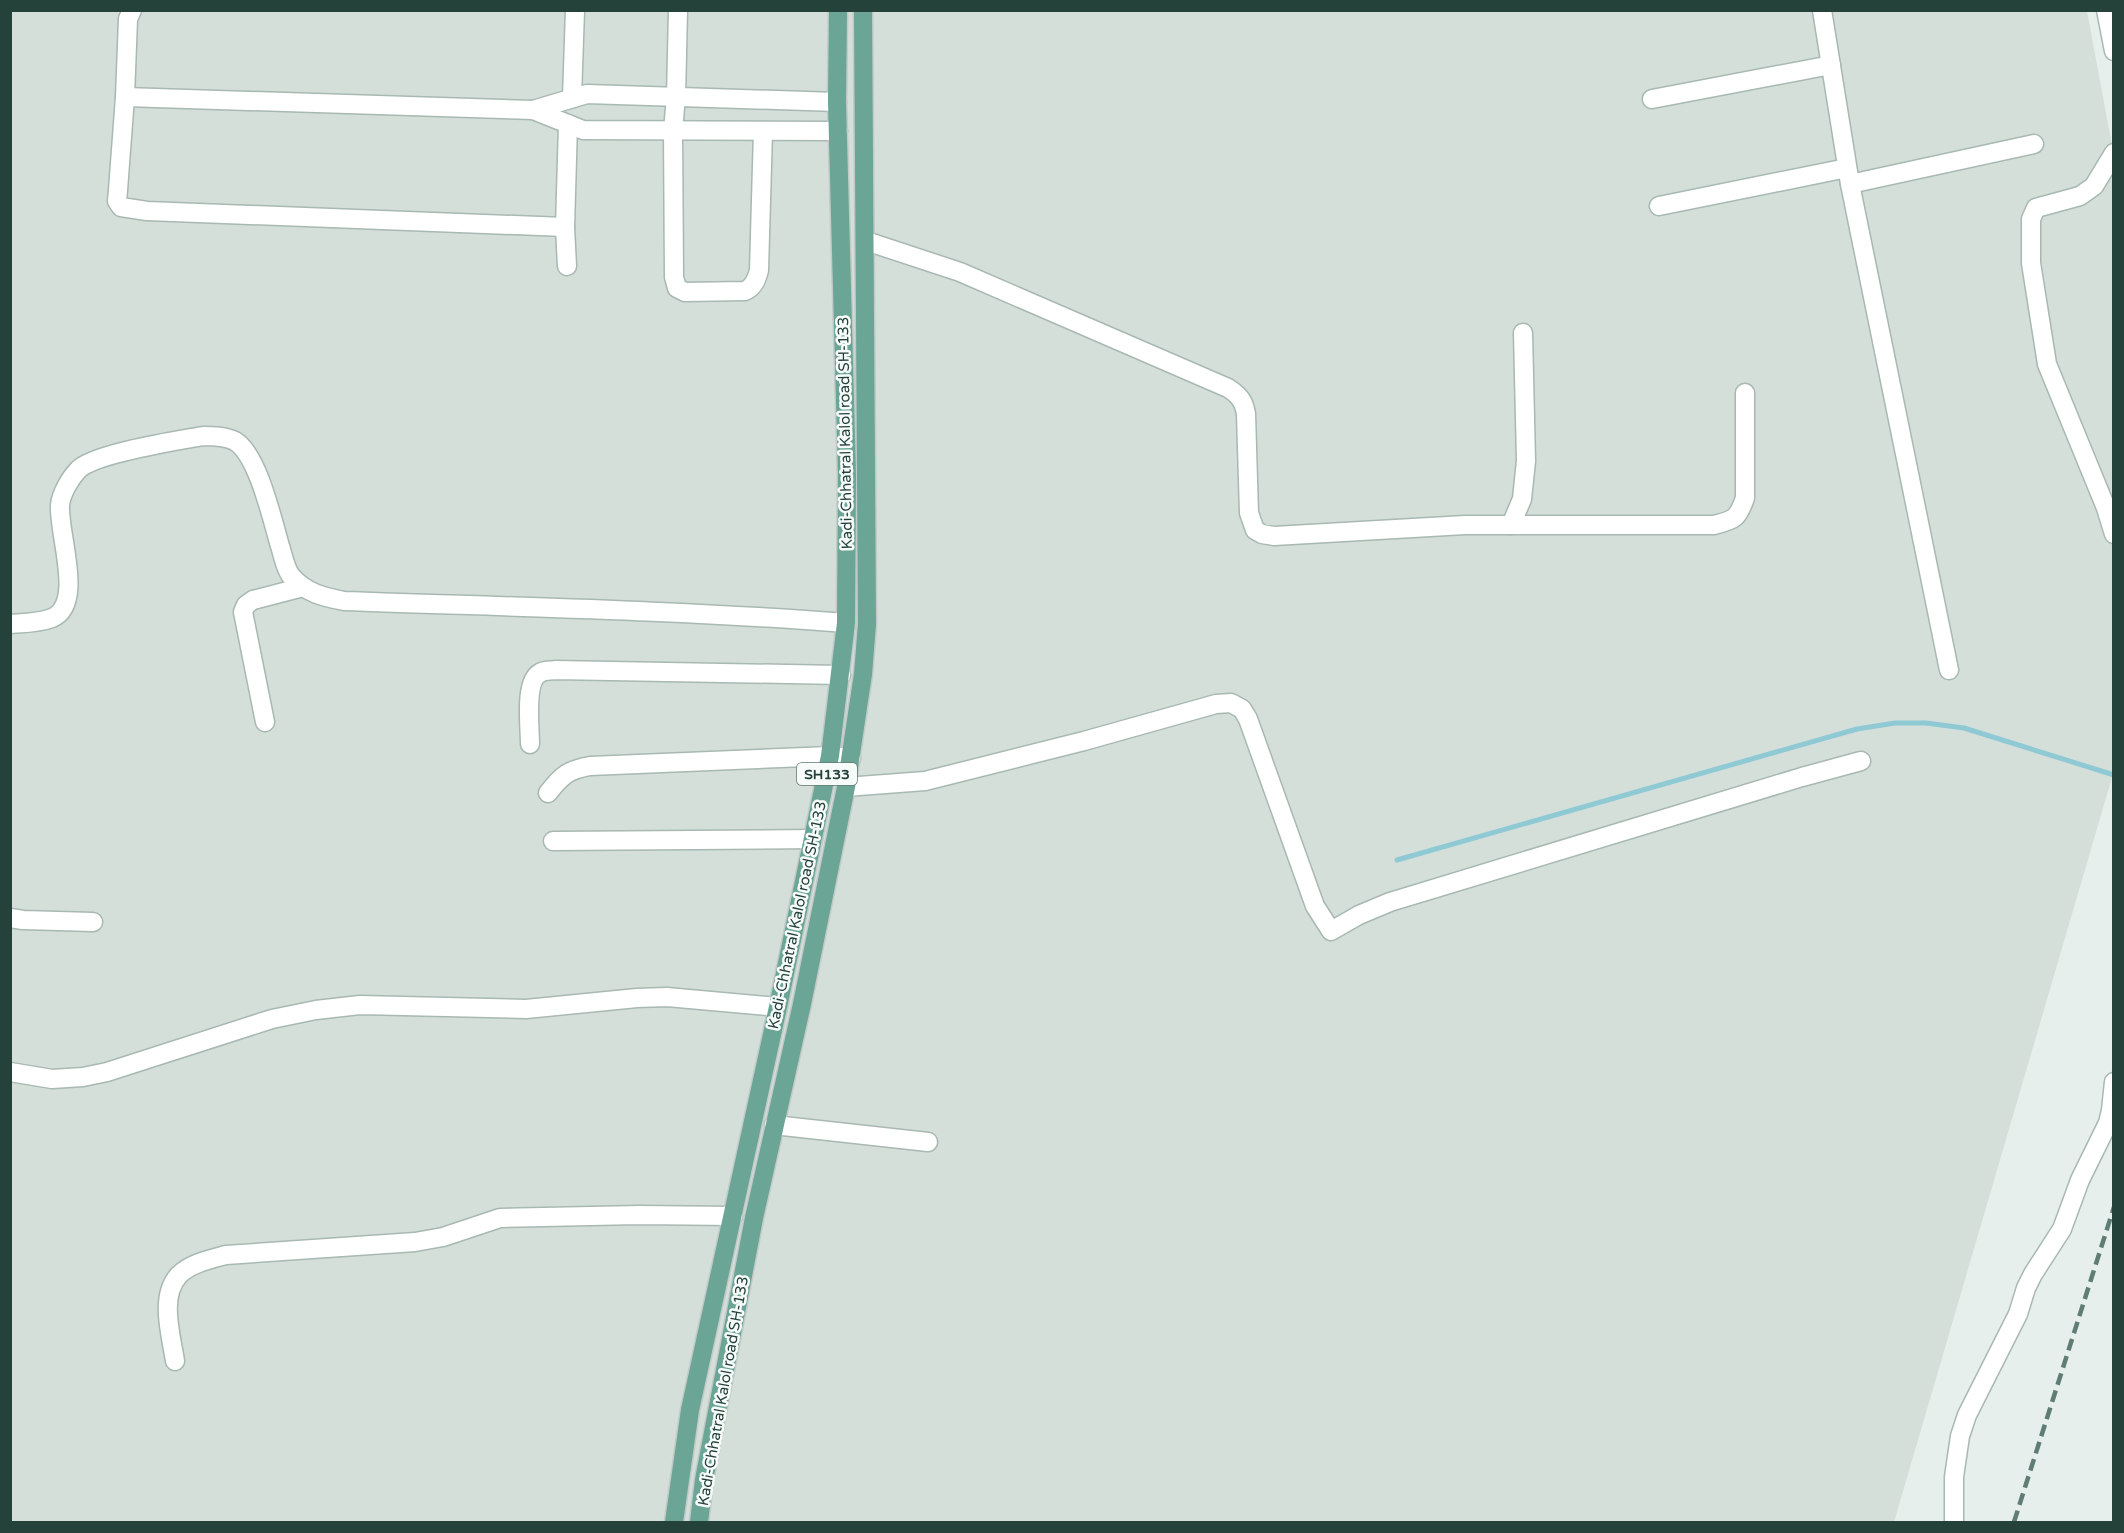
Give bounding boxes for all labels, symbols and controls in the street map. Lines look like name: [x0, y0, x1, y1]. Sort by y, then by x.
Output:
street label: Kadi-Chhatral Kalol road SH-133: [834, 317, 856, 549]
road number: SH133: [797, 763, 857, 785]
street label: Kadi-Chhatral Kalol road SH-133: [764, 799, 830, 1031]
street label: Kadi-Chhatral Kalol road SH-133: [694, 1275, 752, 1507]

